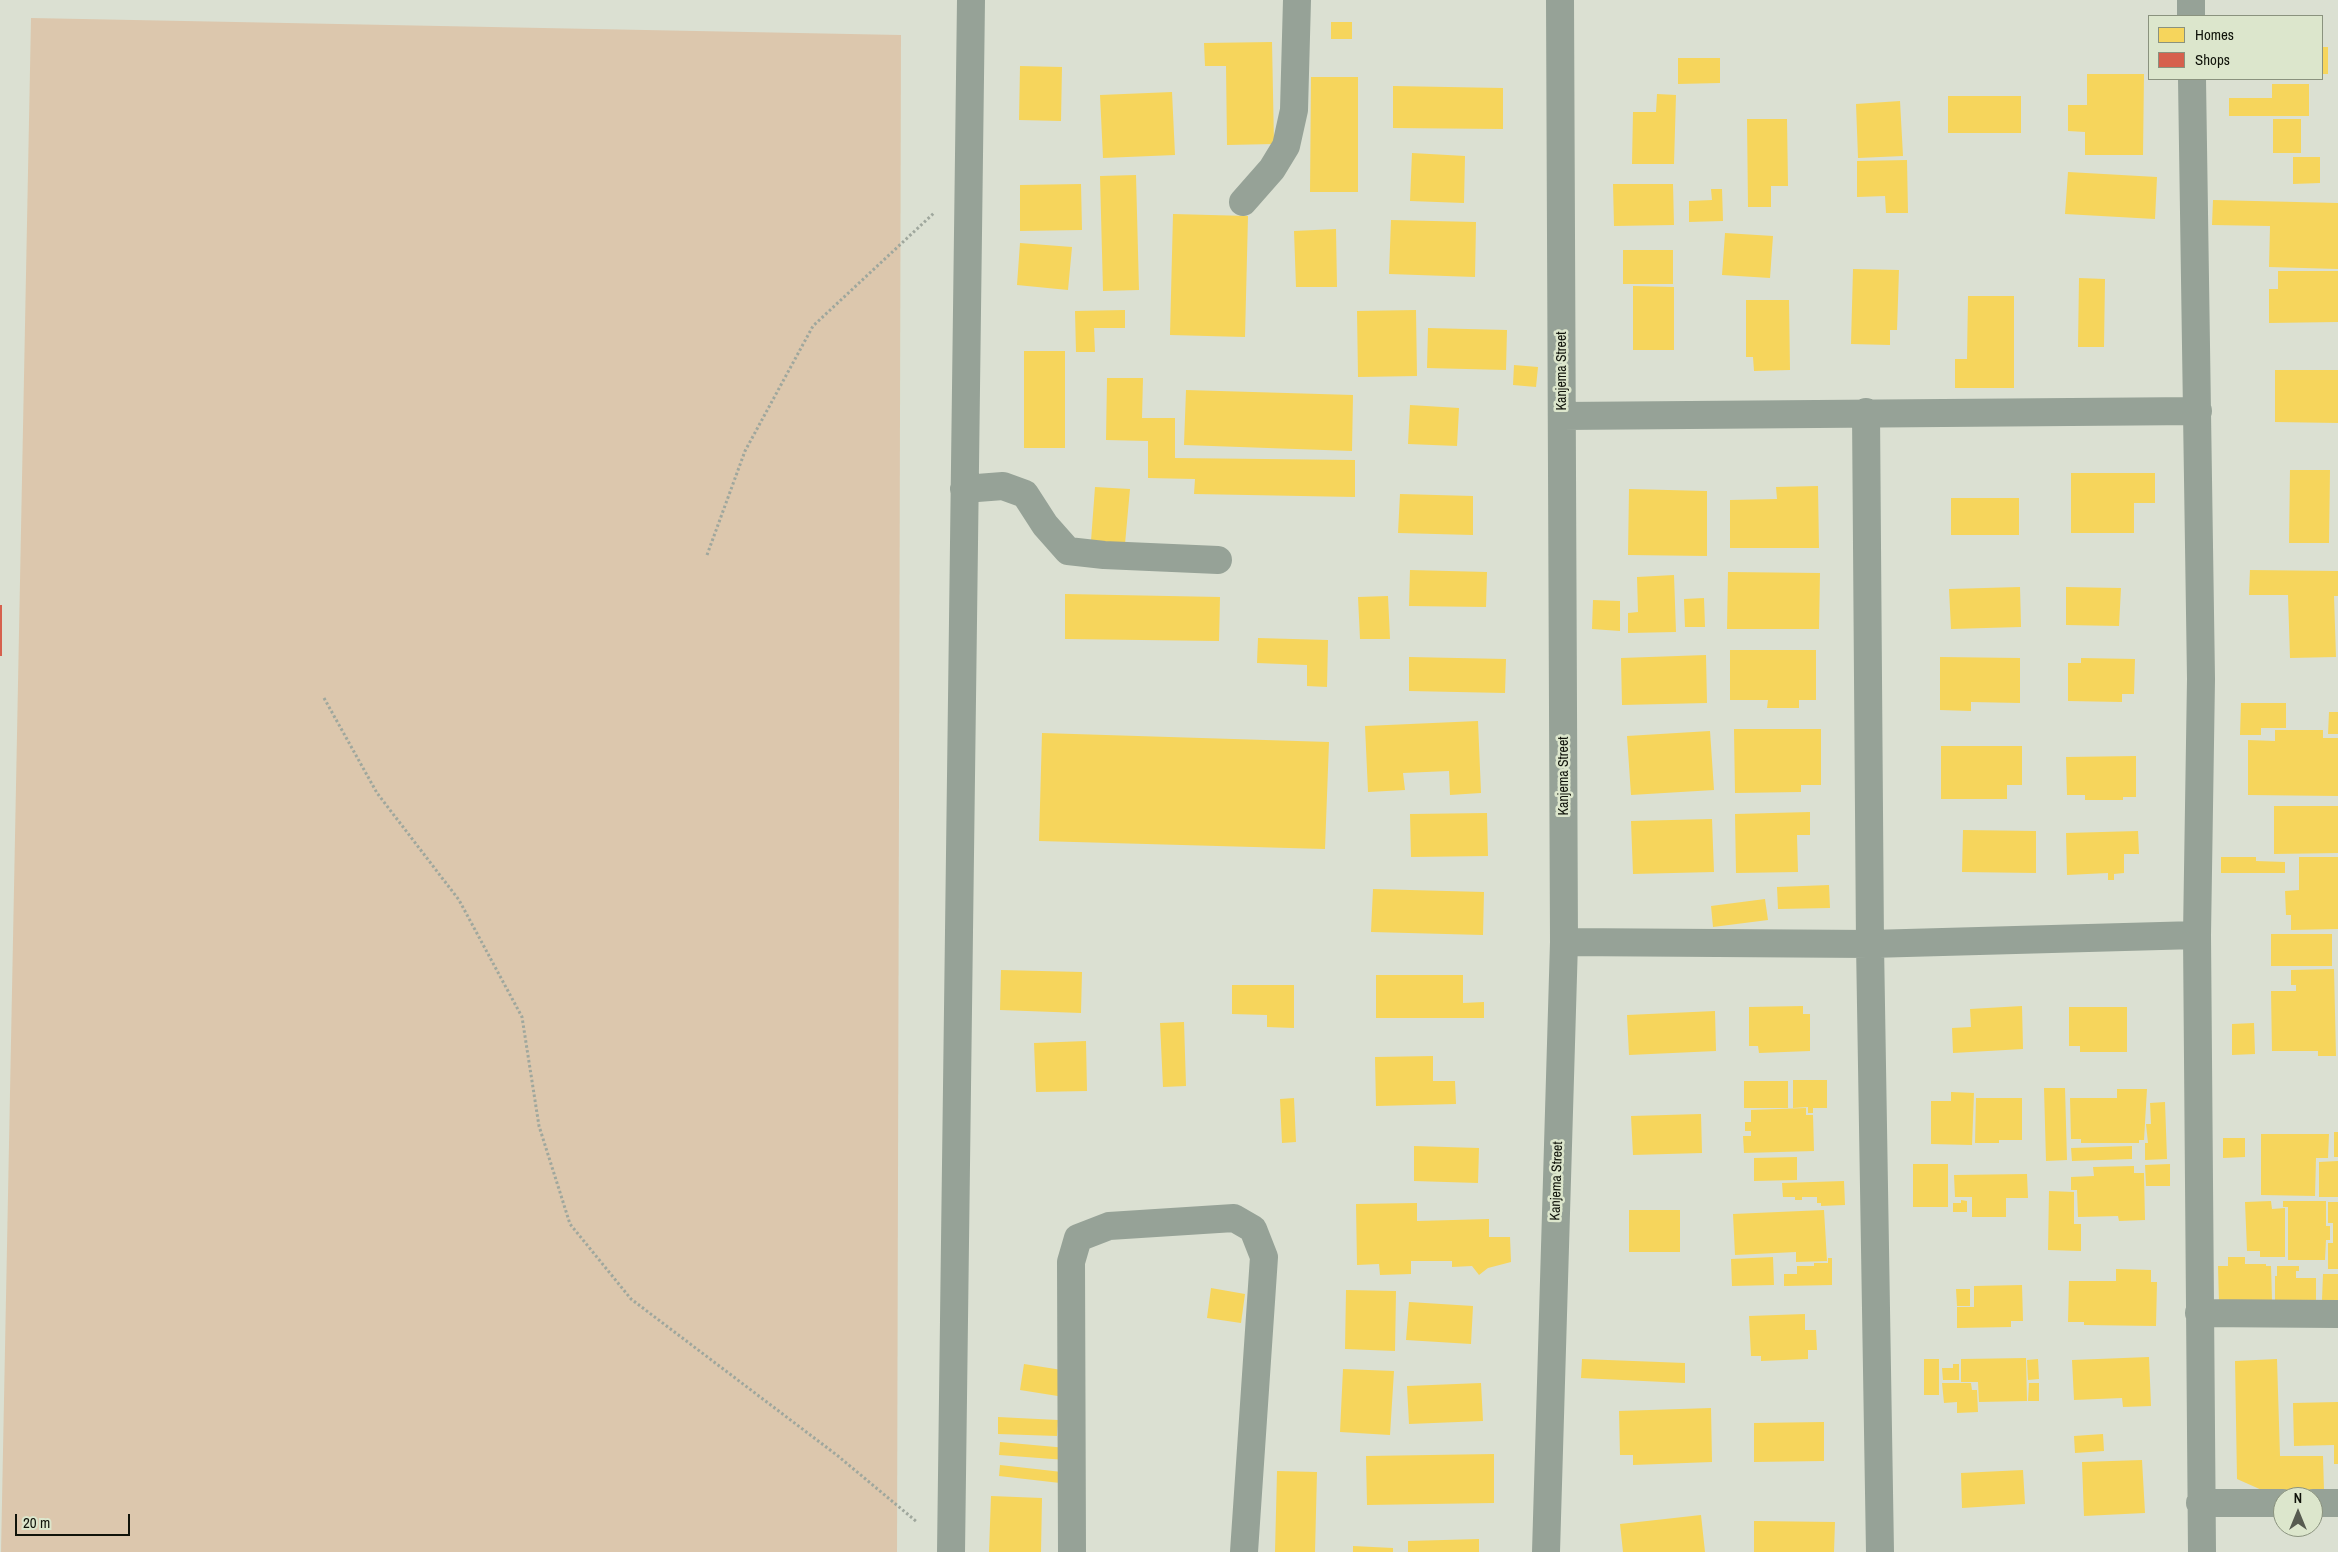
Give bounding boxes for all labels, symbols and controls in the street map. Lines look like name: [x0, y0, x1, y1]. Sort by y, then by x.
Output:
legend: [2148, 15, 2323, 80]
text: Homes: [2195, 24, 2234, 45]
text: Shops: [2195, 49, 2230, 70]
street label: Kanjema Street: [1554, 331, 1570, 411]
street label: Kanjema Street: [1556, 736, 1572, 816]
street label: Kanjema Street: [1547, 1141, 1567, 1221]
north arrow: [2273, 1487, 2323, 1537]
text: N: [2294, 1489, 2302, 1507]
scale bar: [18, 1504, 132, 1536]
text: 20 m: [23, 1512, 50, 1533]

